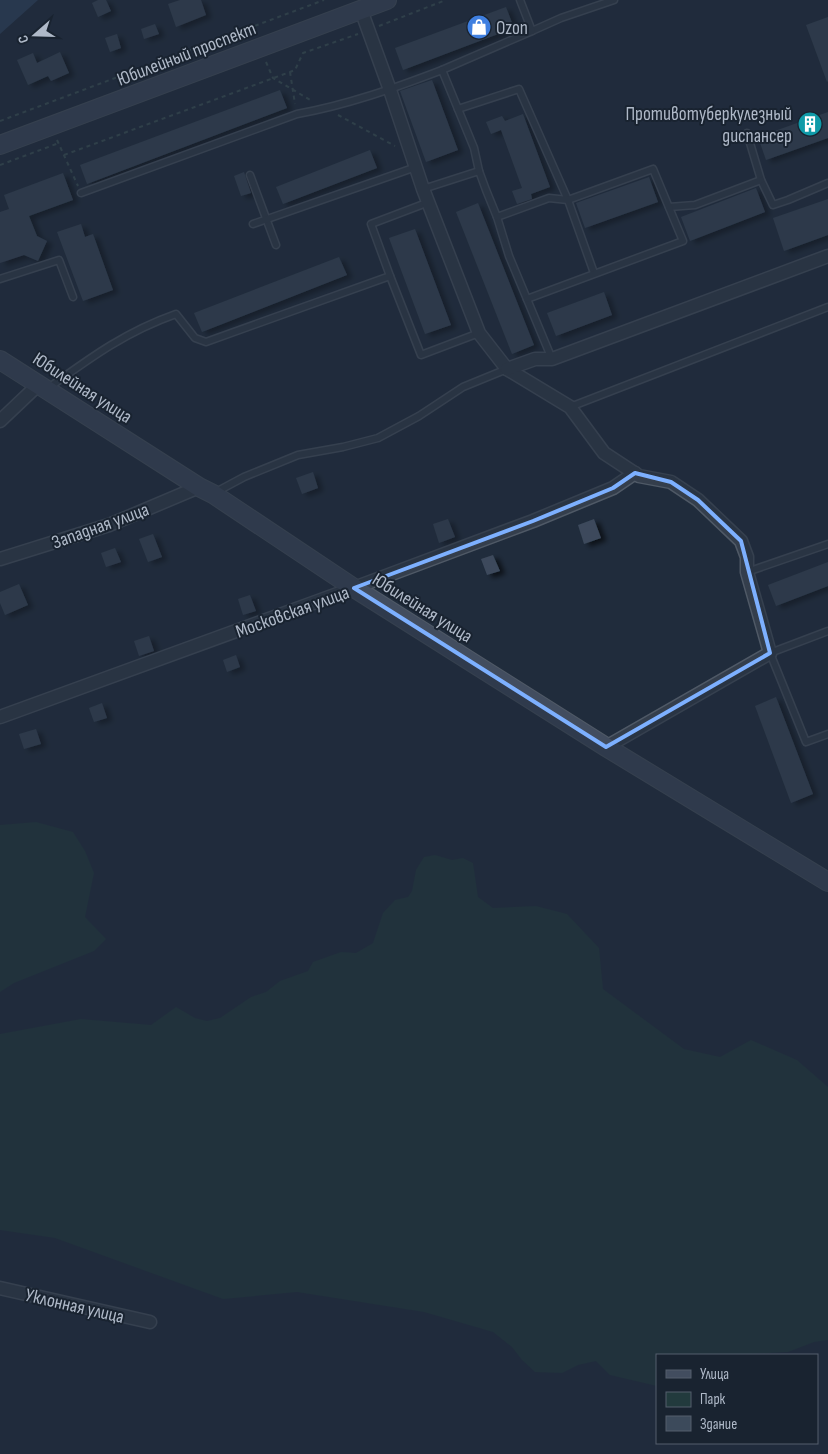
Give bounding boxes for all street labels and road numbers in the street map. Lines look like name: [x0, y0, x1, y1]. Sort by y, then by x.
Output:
street label: Юбилейный проспект: [114, 17, 259, 91]
street label: Юбилейная улица: [28, 348, 136, 429]
street label: Западная улица: [49, 498, 152, 555]
street label: Юбилейная улица: [368, 568, 476, 648]
street label: Московская улица: [233, 581, 352, 644]
street label: Уклонная улица: [23, 1284, 126, 1329]

